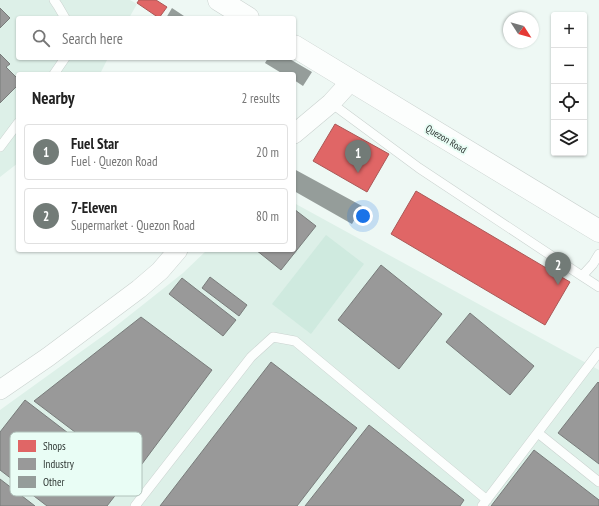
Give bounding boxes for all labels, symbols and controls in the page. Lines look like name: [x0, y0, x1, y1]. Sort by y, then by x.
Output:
north arrow: [503, 12, 539, 48]
map controls: [551, 12, 587, 156]
button: +: [551, 12, 587, 48]
search box: [16, 16, 296, 60]
icon: search: [30, 27, 52, 49]
text: Search here: [62, 29, 123, 48]
button: −: [551, 48, 587, 84]
button: locate: [551, 84, 587, 120]
text: Nearby: [32, 87, 75, 109]
text: 2 results: [241, 90, 280, 107]
button: layers: [551, 120, 587, 156]
street label: Quezon Road: [423, 122, 469, 156]
text: Fuel Star: [71, 134, 119, 153]
pin: 1: [345, 140, 371, 173]
text: 1: [43, 144, 49, 161]
text: 20 m: [256, 144, 279, 161]
text: Fuel · Quezon Road: [71, 153, 158, 170]
text: 7-Eleven: [71, 198, 117, 217]
your location: [353, 206, 373, 226]
text: 2: [43, 208, 49, 225]
text: 80 m: [256, 208, 279, 225]
text: Supermarket · Quezon Road: [71, 217, 195, 234]
pin: 2: [545, 252, 571, 285]
legend: [10, 432, 142, 496]
text: Shops: [43, 439, 66, 453]
text: Industry: [43, 457, 75, 471]
text: Other: [43, 475, 64, 489]

